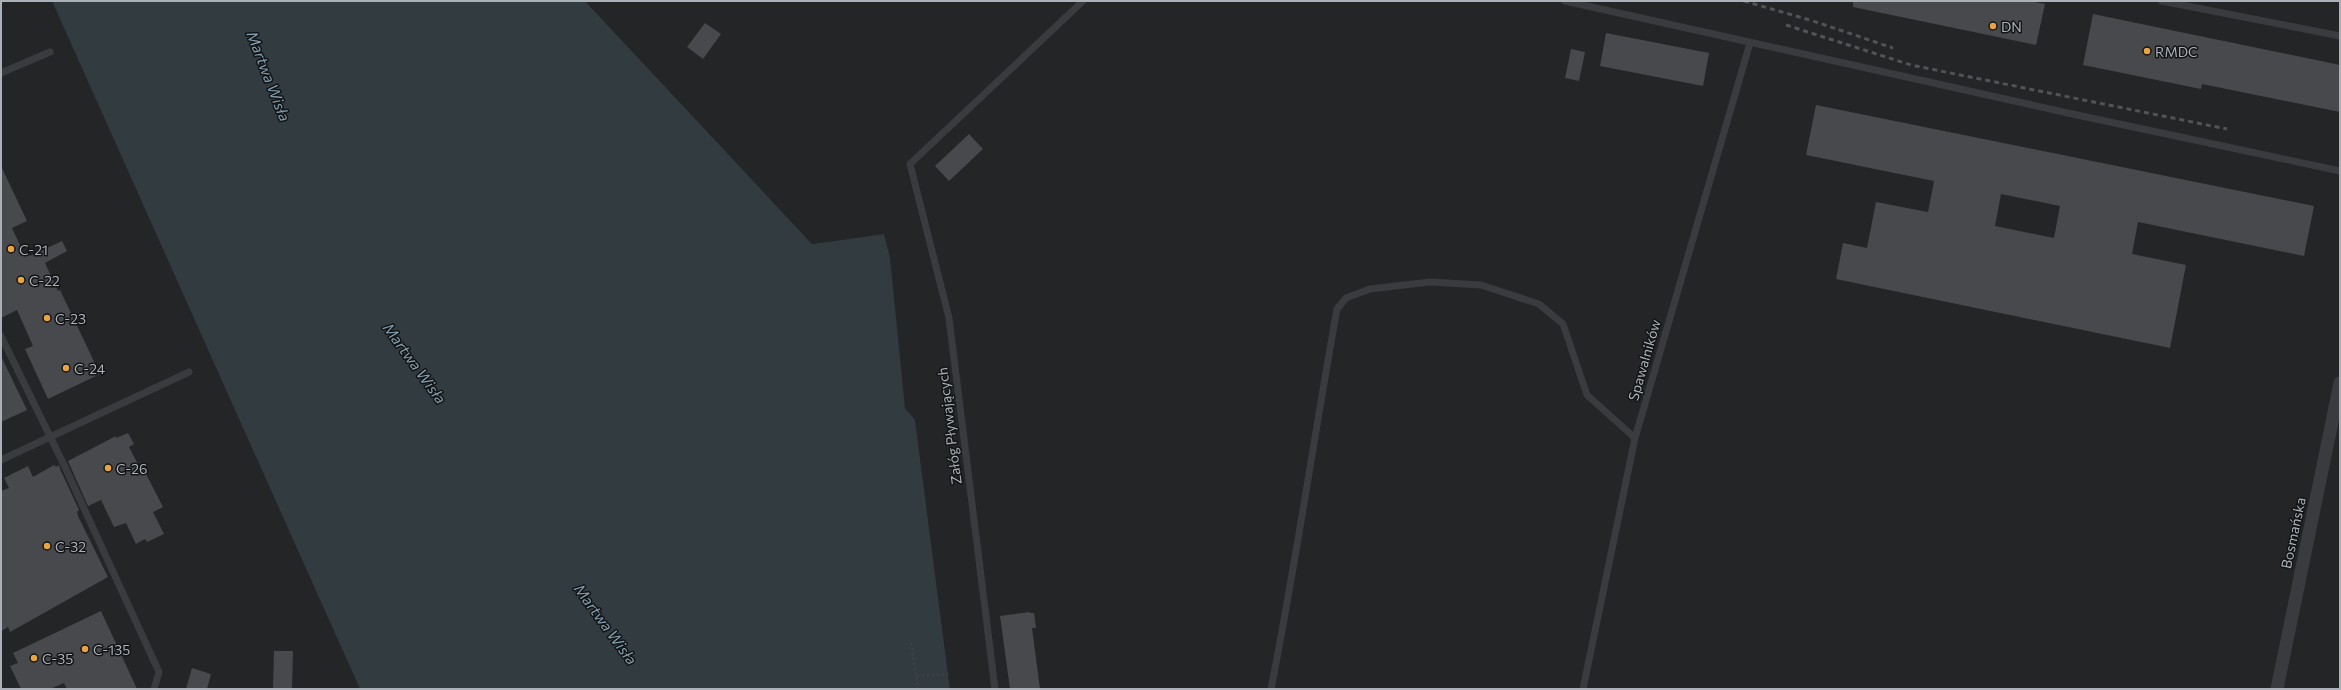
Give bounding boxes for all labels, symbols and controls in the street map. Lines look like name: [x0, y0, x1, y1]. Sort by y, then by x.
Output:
place label: DN: [2001, 18, 2022, 35]
marker: DN: [1988, 21, 1998, 31]
water label: Martwa Wisła: [244, 28, 295, 124]
place label: RMDC: [2155, 43, 2198, 60]
marker: RMDC: [2142, 46, 2152, 56]
place label: C-21: [19, 241, 48, 258]
marker: C-21: [6, 244, 16, 254]
place label: C-22: [29, 272, 60, 289]
marker: C-22: [16, 275, 26, 285]
place label: C-23: [55, 310, 86, 327]
marker: C-23: [42, 313, 52, 323]
street label: Spawalników: [1624, 317, 1664, 403]
water label: Martwa Wisła: [380, 319, 450, 407]
place label: C-24: [74, 360, 106, 377]
marker: C-24: [61, 363, 71, 373]
street label: Załóg Pływających: [933, 366, 965, 486]
place label: C-26: [116, 460, 148, 477]
marker: C-26: [103, 463, 113, 473]
street label: Bosmańska: [2277, 496, 2309, 570]
place label: C-32: [55, 538, 86, 555]
marker: C-32: [42, 541, 52, 551]
water label: Martwa Wisła: [571, 580, 641, 668]
place label: C-135: [93, 641, 130, 658]
marker: C-135: [80, 644, 90, 654]
place label: C-35: [42, 650, 73, 667]
marker: C-35: [29, 653, 39, 663]

